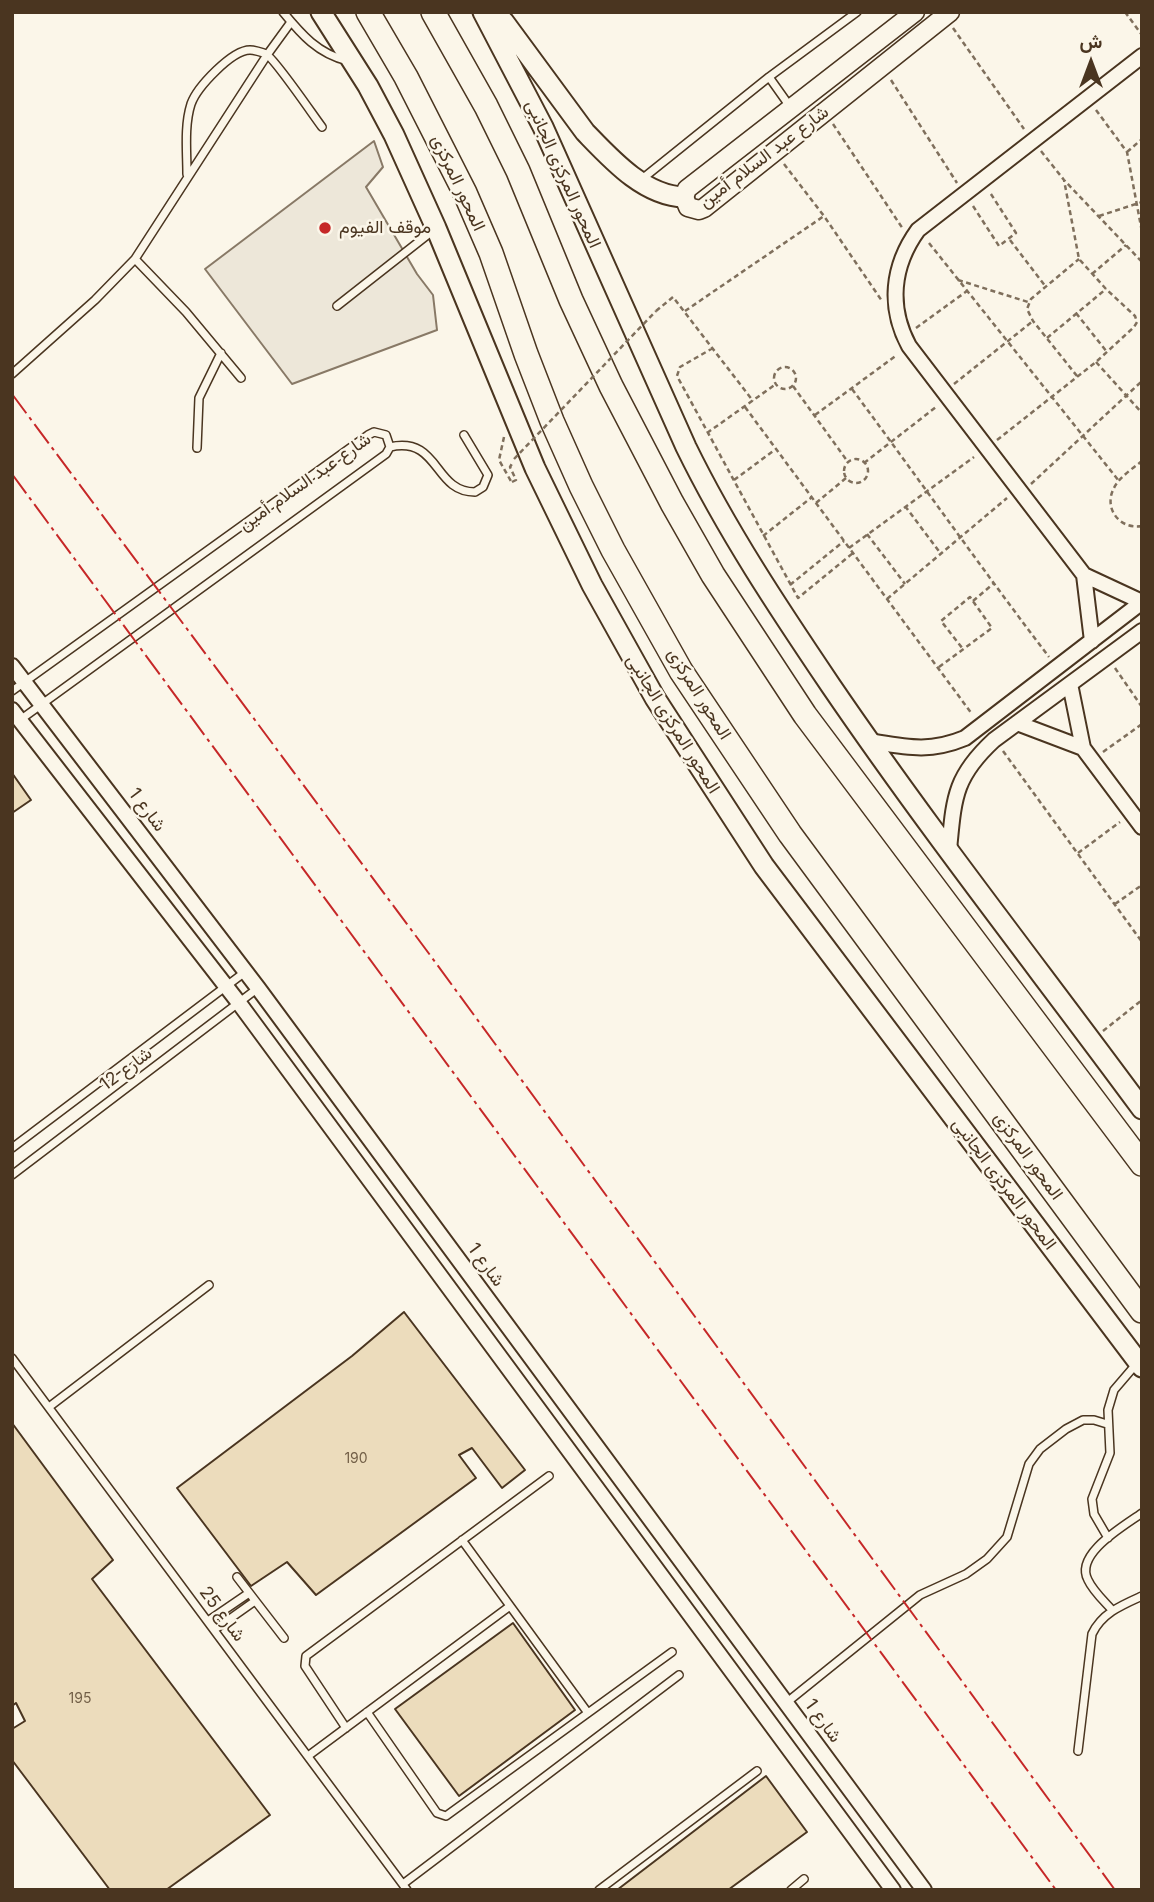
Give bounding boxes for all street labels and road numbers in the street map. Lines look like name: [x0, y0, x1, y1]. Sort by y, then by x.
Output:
street label: المحور المركزى الجانبى: [521, 97, 605, 251]
street label: شارع عبد السلام أمين: [695, 101, 833, 213]
street label: المحور المركزى: [426, 131, 490, 235]
street label: شارع عبد السلام أمين: [235, 428, 375, 536]
street label: المحور المركزى: [662, 644, 736, 744]
street label: المحور المركزى الجانبى: [621, 650, 725, 798]
street label: شارع 1: [124, 784, 170, 836]
street label: شارع 12: [96, 1042, 156, 1096]
street label: المحور المركزى: [989, 1108, 1067, 1204]
street label: المحور المركزى الجانبى: [947, 1114, 1061, 1254]
street label: شارع 1: [463, 1239, 509, 1291]
street label: شارع 25: [194, 1582, 250, 1646]
street label: شارع 1: [800, 1695, 846, 1747]

